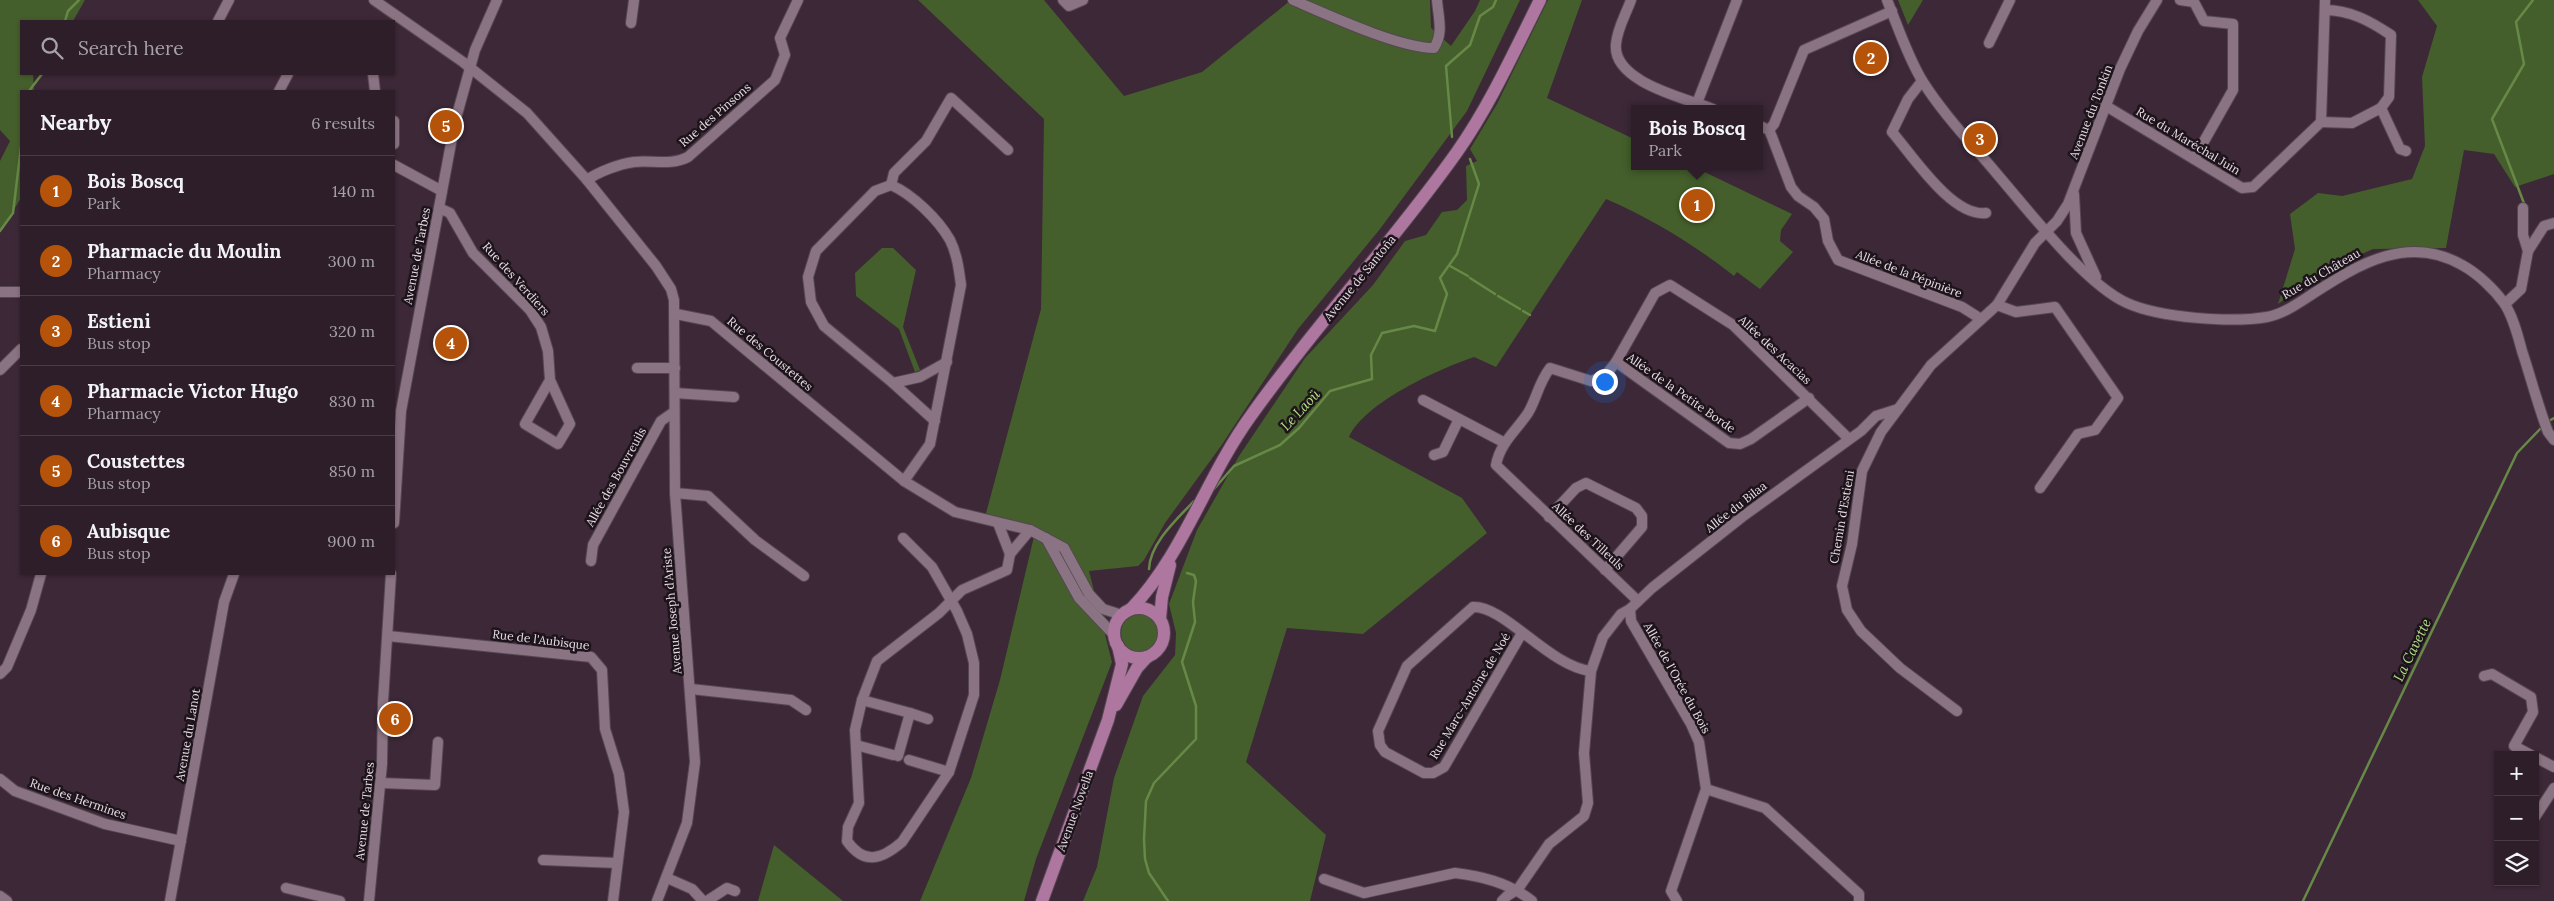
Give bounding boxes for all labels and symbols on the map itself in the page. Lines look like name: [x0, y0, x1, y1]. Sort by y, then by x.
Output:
pin: 2: [1855, 39, 1887, 77]
street label: Avenue du Tonkin: [2065, 63, 2115, 162]
street label: Rue des Pinsons: [676, 79, 754, 150]
street label: Rue du Maréchal Juin: [2133, 103, 2243, 178]
pin: 5: [430, 107, 462, 145]
pin: 3: [1964, 120, 1996, 158]
pin: 1: [1681, 186, 1713, 224]
street label: Avenue de Tarbes: [400, 206, 433, 307]
street label: Avenue de Santoña: [1320, 232, 1399, 324]
street label: Rue des Verdiers: [480, 239, 554, 319]
street label: Rue du Château: [2279, 245, 2363, 302]
street label: Allée de la Pépinière: [1853, 246, 1965, 301]
street label: Allée des Acacias: [1735, 311, 1815, 388]
street label: Rue des Coustettes: [724, 313, 817, 394]
pin: 4: [435, 324, 467, 362]
street label: Allée de la Petite Borde: [1623, 349, 1739, 436]
your location: [1592, 369, 1618, 395]
water label: Le Laoü: [1276, 385, 1324, 434]
street label: Allée des Bouvreuils: [582, 424, 649, 530]
street label: Chemin d'Estieni: [1826, 469, 1857, 565]
street label: Allée du Bilaa: [1701, 478, 1769, 536]
street label: Allée des Tilleuls: [1549, 498, 1628, 573]
street label: Avenue Joseph d'Ariste: [658, 547, 685, 676]
water label: La Cavette: [2389, 615, 2435, 684]
street label: Allée de l'Orée du Bois: [1640, 619, 1714, 736]
street label: Rue de l'Aubisque: [492, 626, 591, 653]
street label: Rue Marc-Antoine de Noé: [1426, 629, 1514, 762]
street label: Avenue du Lanot: [172, 687, 203, 783]
pin: 6: [379, 700, 411, 738]
street label: Avenue de Tarbes: [352, 761, 377, 862]
street label: Avenue Novella: [1053, 768, 1096, 854]
street label: Rue des Hermines: [28, 775, 129, 822]

